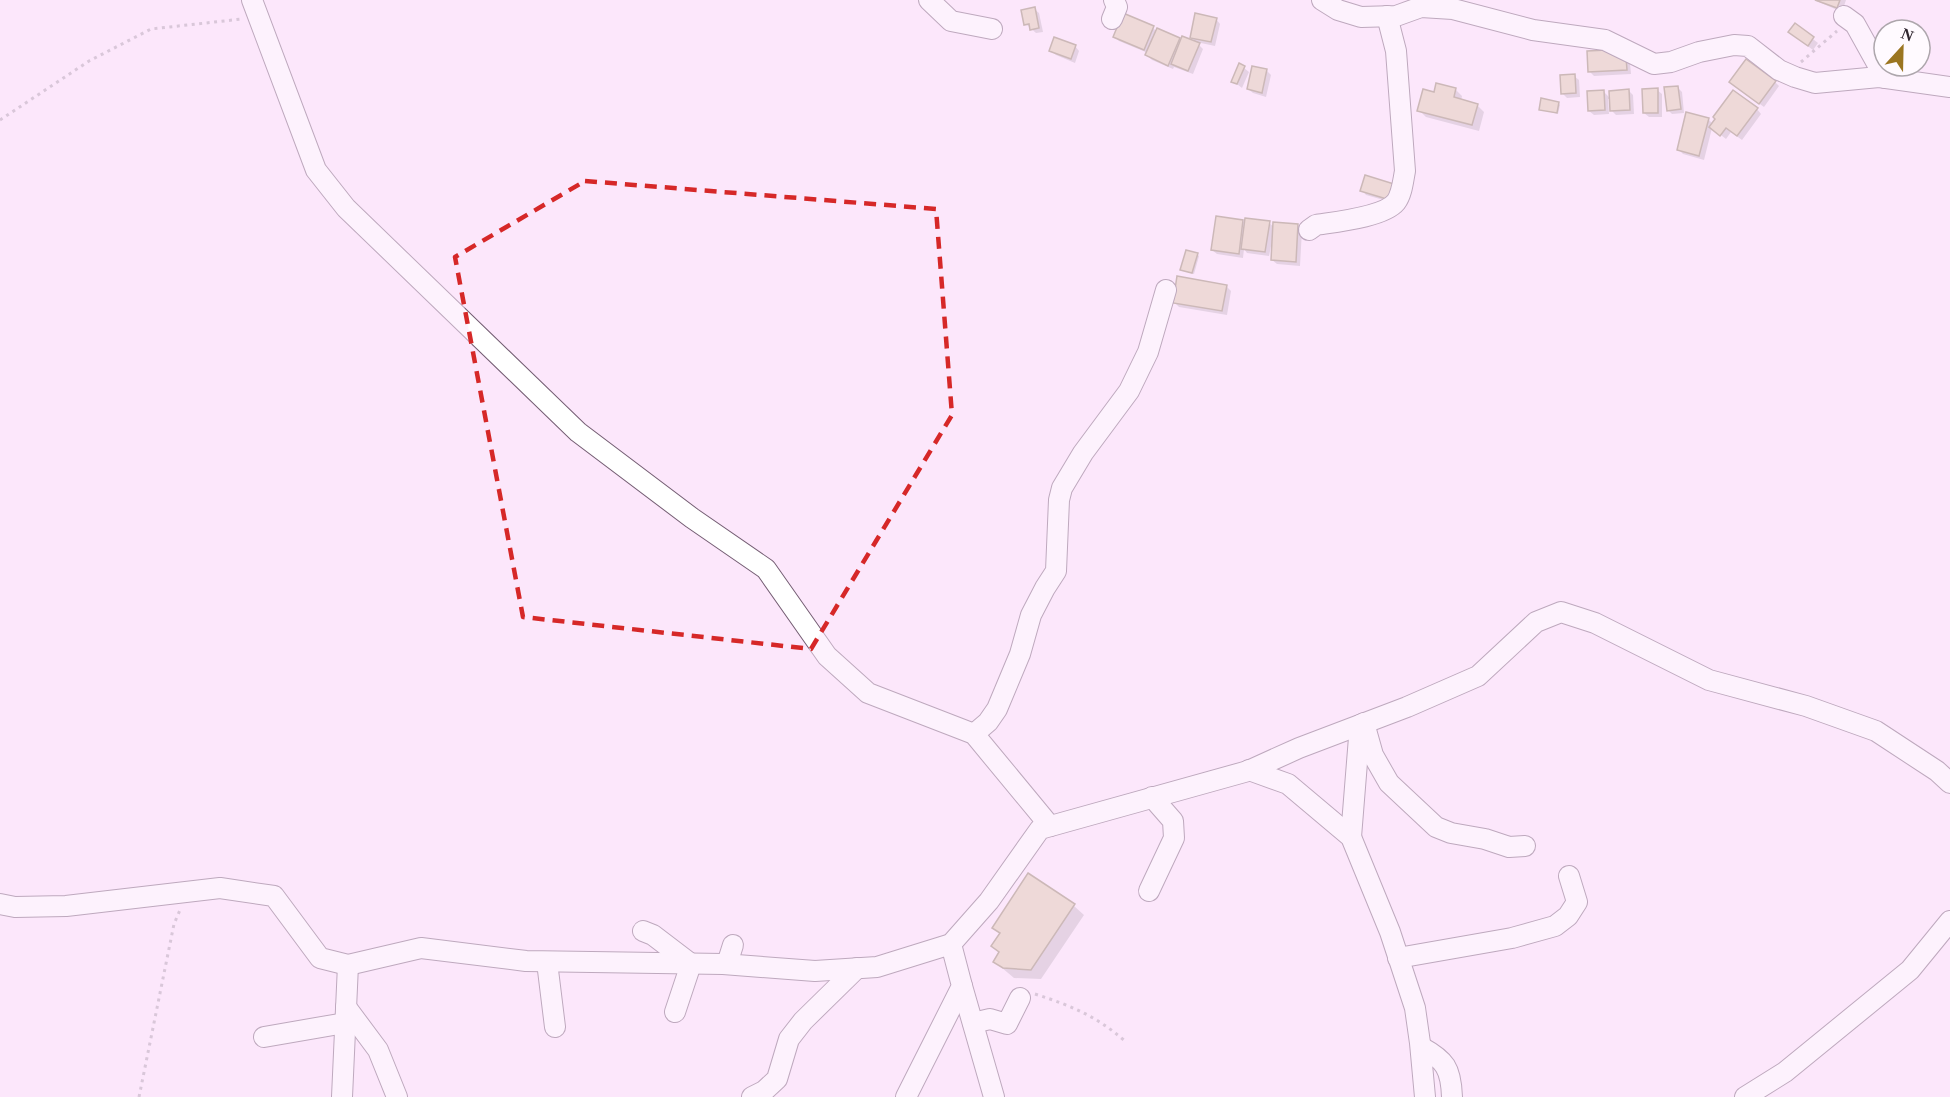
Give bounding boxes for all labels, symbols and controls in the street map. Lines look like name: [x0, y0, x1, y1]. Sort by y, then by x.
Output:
north arrow: [1872, 18, 1932, 78]
text: N: [1899, 25, 1916, 45]

